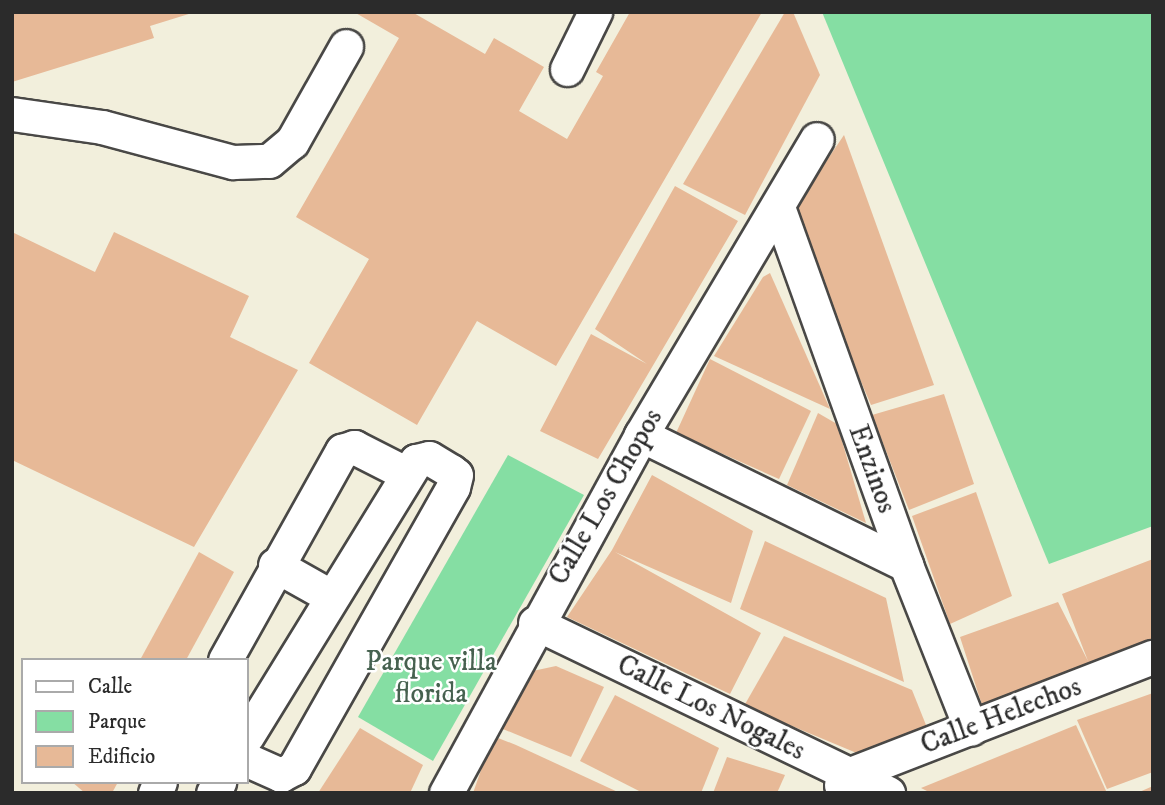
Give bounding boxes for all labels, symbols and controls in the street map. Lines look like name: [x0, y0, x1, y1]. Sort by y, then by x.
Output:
street label: Calle Los Chopos: [542, 403, 670, 591]
street label: Enzinos: [841, 420, 903, 518]
park label: Parque villa florida: [365, 645, 497, 711]
street label: Calle Los Nogales: [612, 648, 810, 768]
legend: [21, 658, 248, 784]
street label: Calle Helechos: [916, 670, 1086, 762]
text: Calle: [88, 674, 132, 700]
text: Parque: [88, 709, 146, 735]
text: Edificio: [88, 744, 155, 770]

